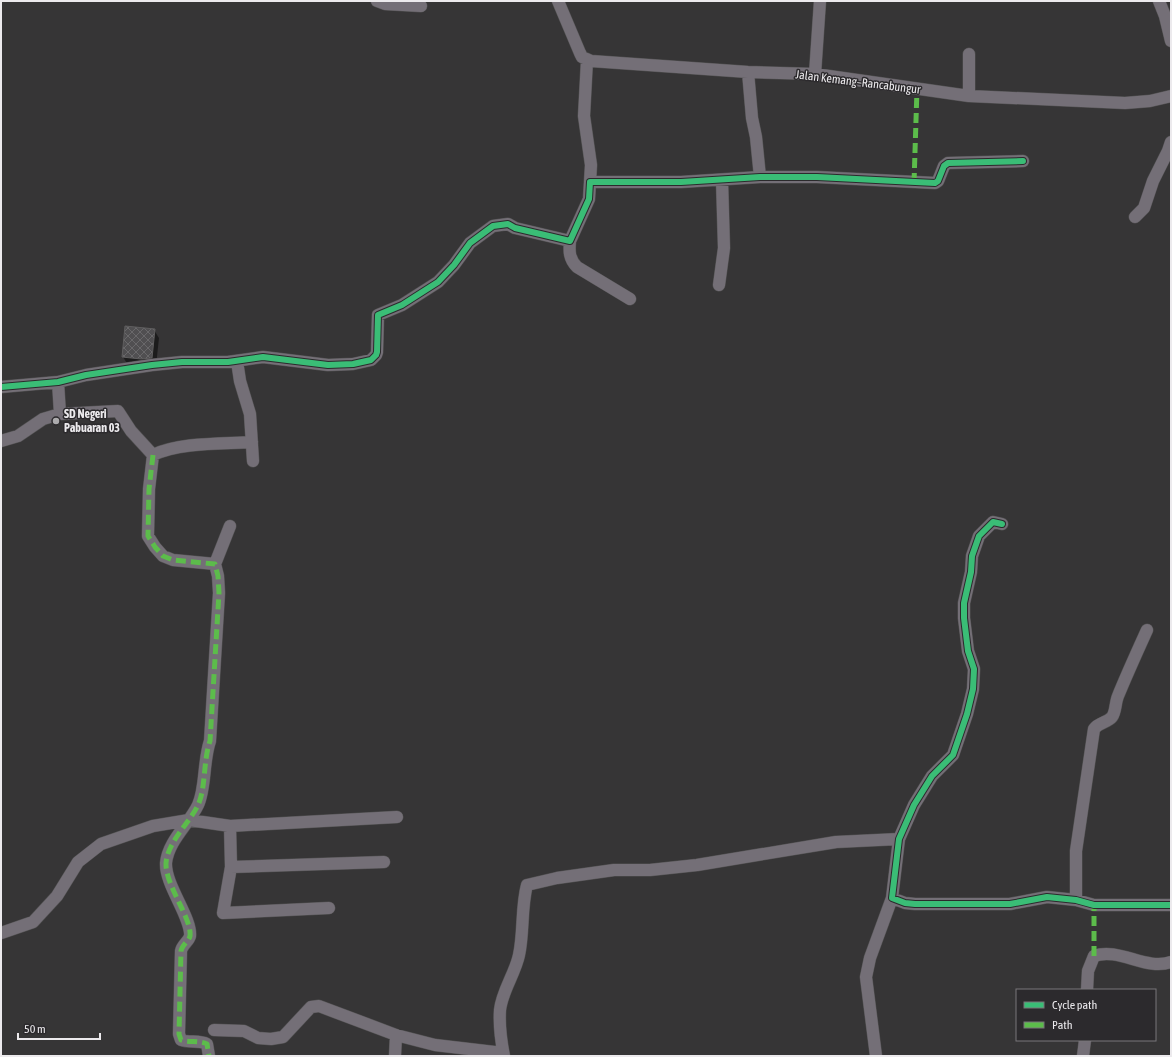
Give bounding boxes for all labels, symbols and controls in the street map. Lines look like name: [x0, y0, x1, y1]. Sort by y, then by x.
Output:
street label: Jalan Kemang–Rancabungur: [795, 67, 922, 97]
place label: SD Negeri Pabuaran 03: [64, 407, 120, 435]
marker: SD Negeri Pabuaran 03: [51, 416, 61, 426]
legend: [1016, 989, 1156, 1041]
text: Cycle path: [1052, 998, 1097, 1012]
scale bar: [18, 1015, 100, 1041]
text: Path: [1052, 1018, 1073, 1032]
text: 50 m: [24, 1022, 46, 1036]

